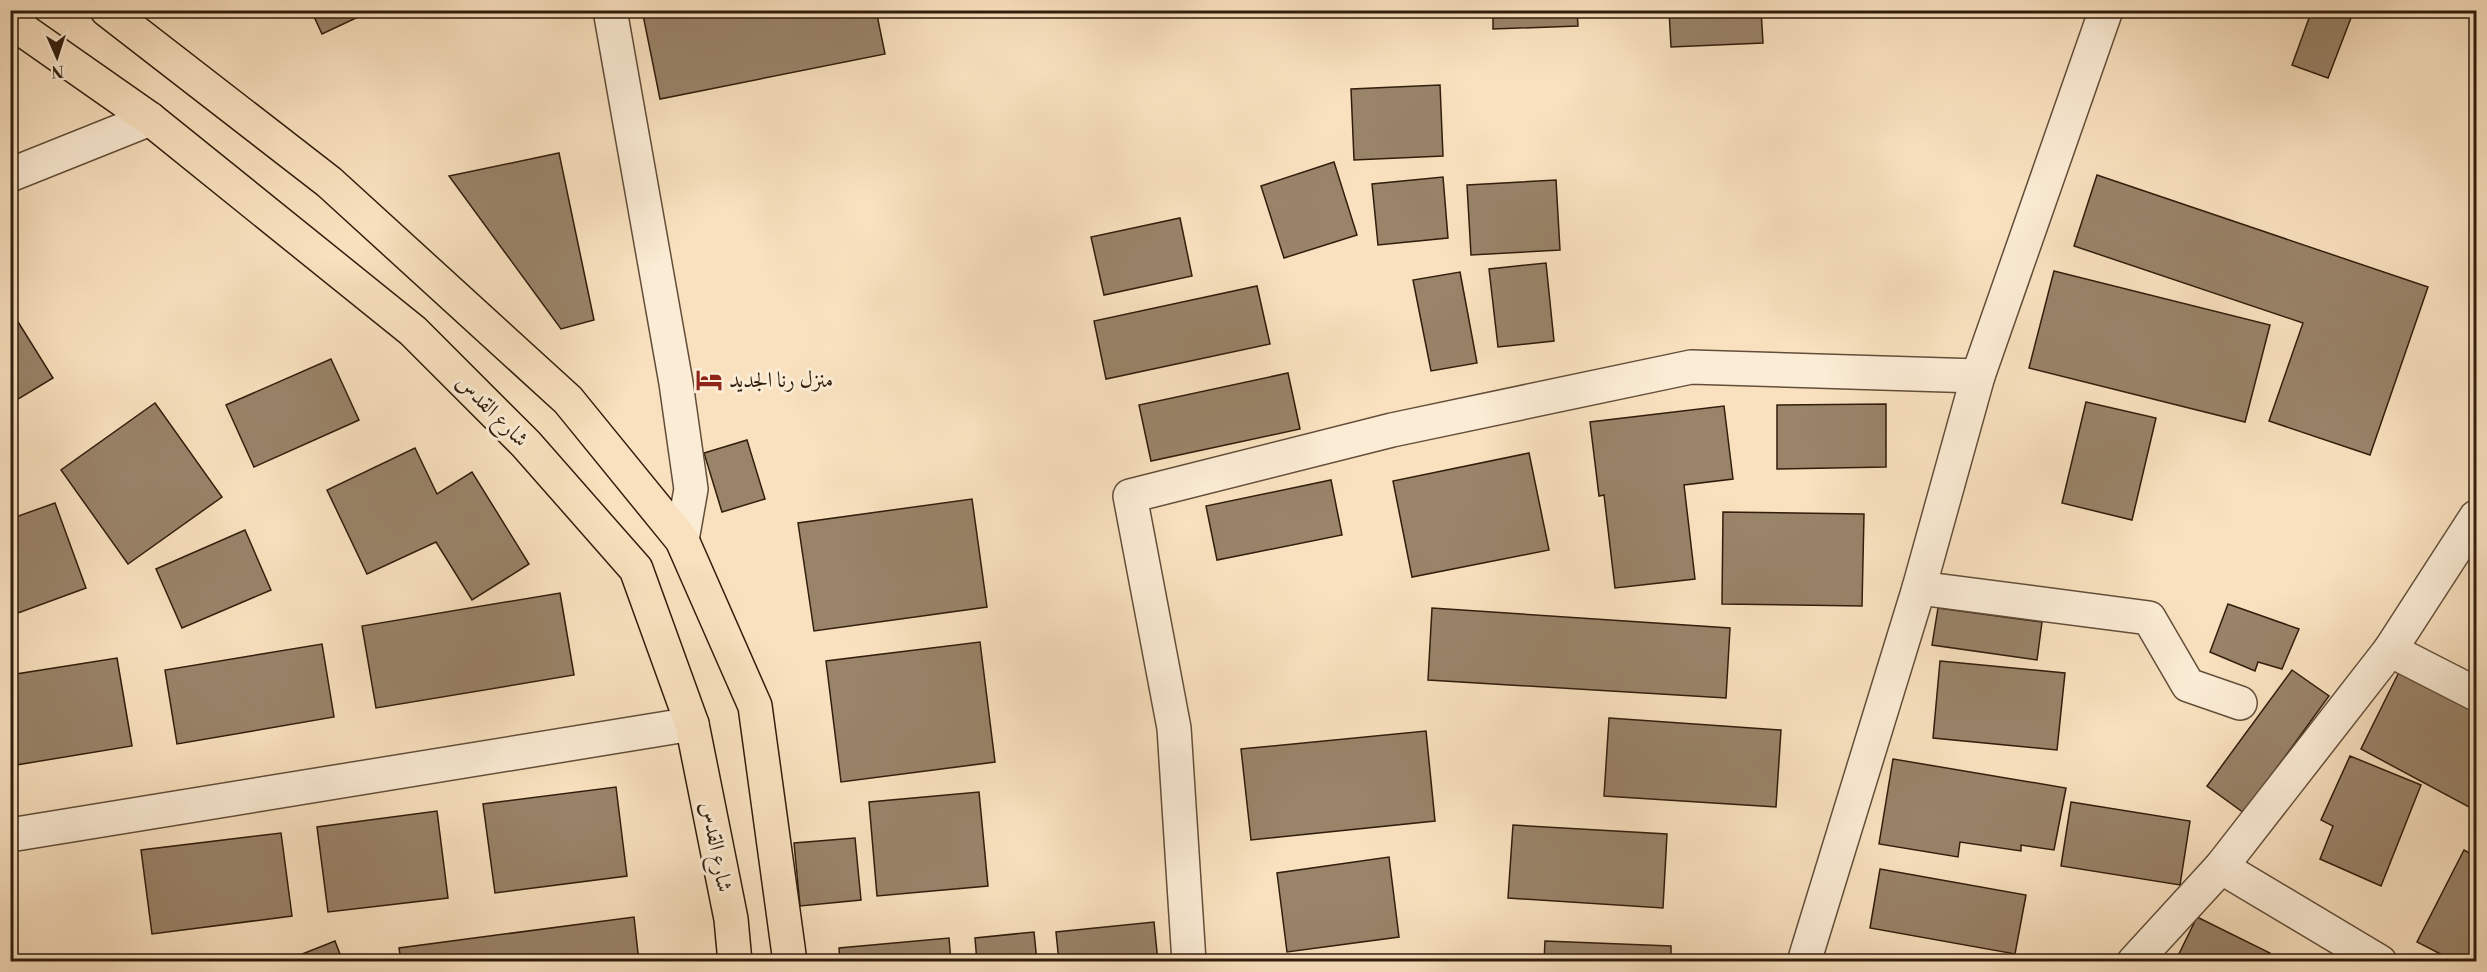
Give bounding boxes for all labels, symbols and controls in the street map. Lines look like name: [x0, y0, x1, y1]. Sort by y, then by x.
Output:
north arrow: [27, 27, 87, 87]
text: N: [51, 61, 65, 81]
hotel icon: منزل رنا الجديد: [694, 365, 724, 395]
place label: منزل رنا الجديد: [729, 367, 833, 394]
street label: شارع القدس: [447, 369, 534, 456]
street label: شارع القدس: [690, 799, 738, 895]

